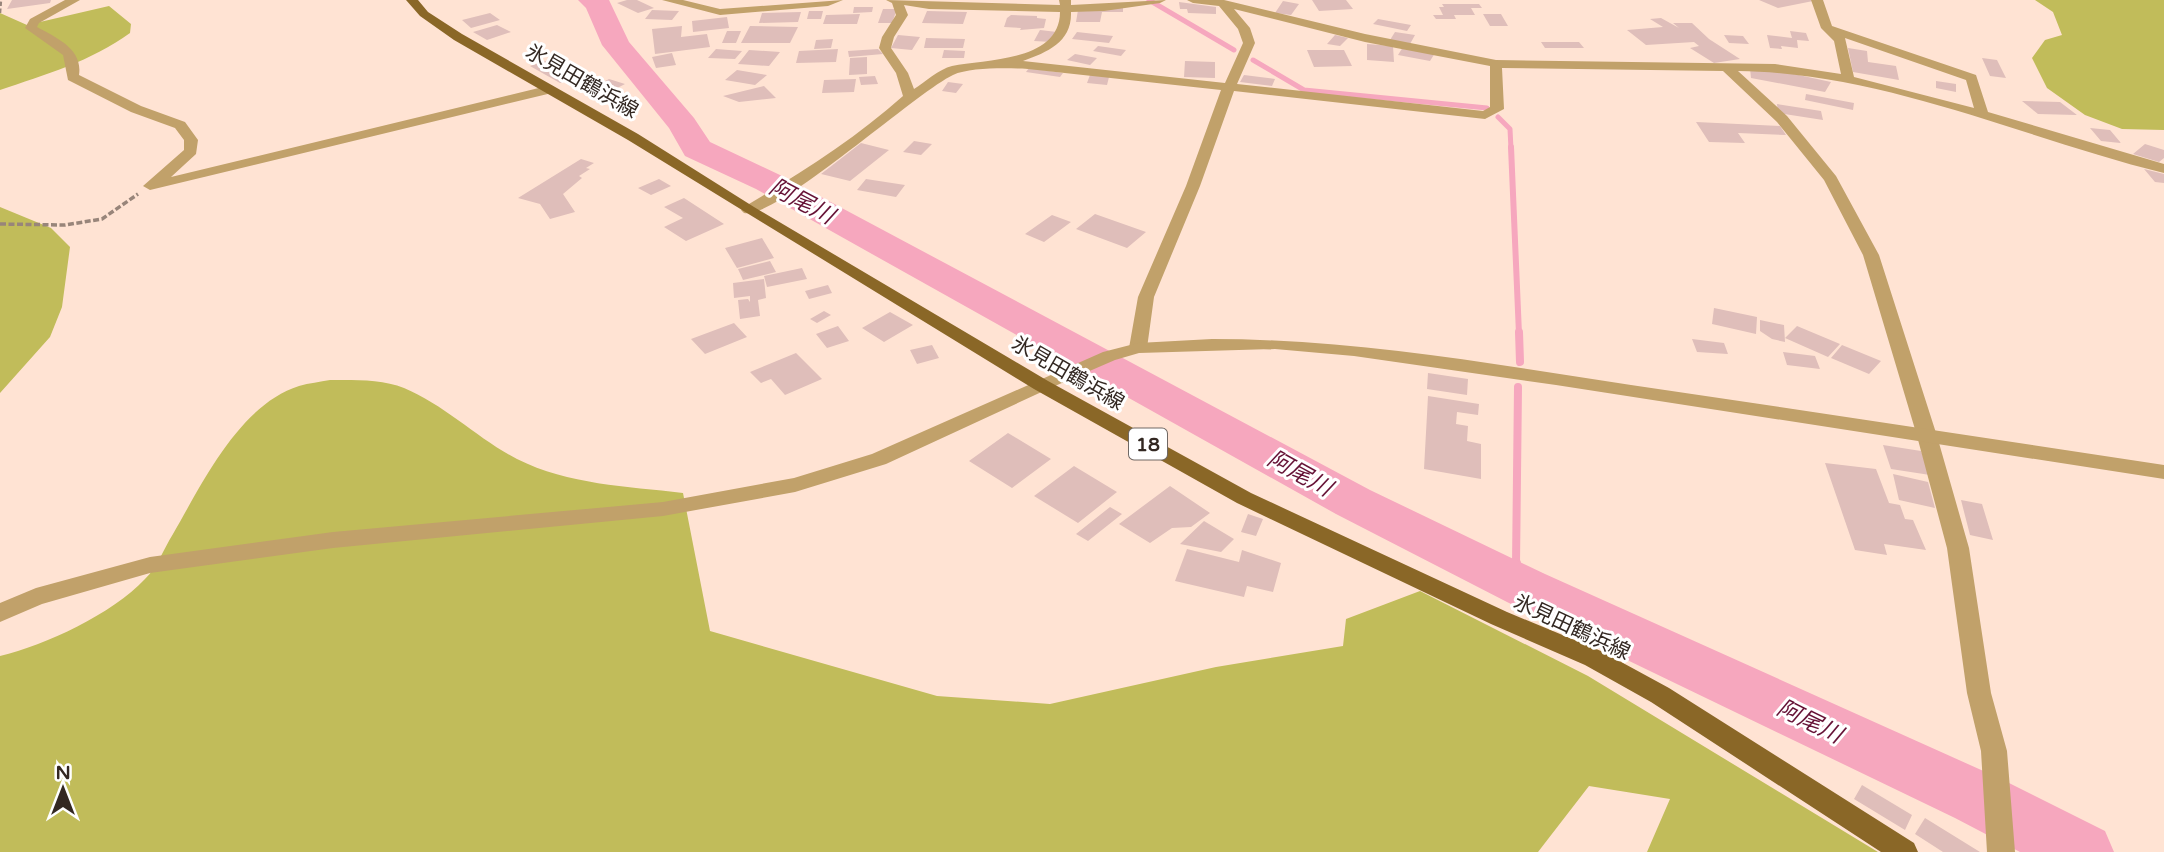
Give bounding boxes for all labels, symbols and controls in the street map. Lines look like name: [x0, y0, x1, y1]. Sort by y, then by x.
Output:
street label: 氷見田鶴浜線: [521, 39, 643, 124]
water label: 阿尾川: [764, 173, 841, 232]
street label: 氷見田鶴浜線: [1007, 331, 1129, 416]
road number: 18: [1129, 428, 1167, 460]
water label: 阿尾川: [1263, 445, 1339, 504]
street label: 氷見田鶴浜線: [1509, 589, 1634, 665]
water label: 阿尾川: [1772, 694, 1849, 751]
north arrow: [28, 754, 98, 824]
text: N: [55, 762, 71, 784]

